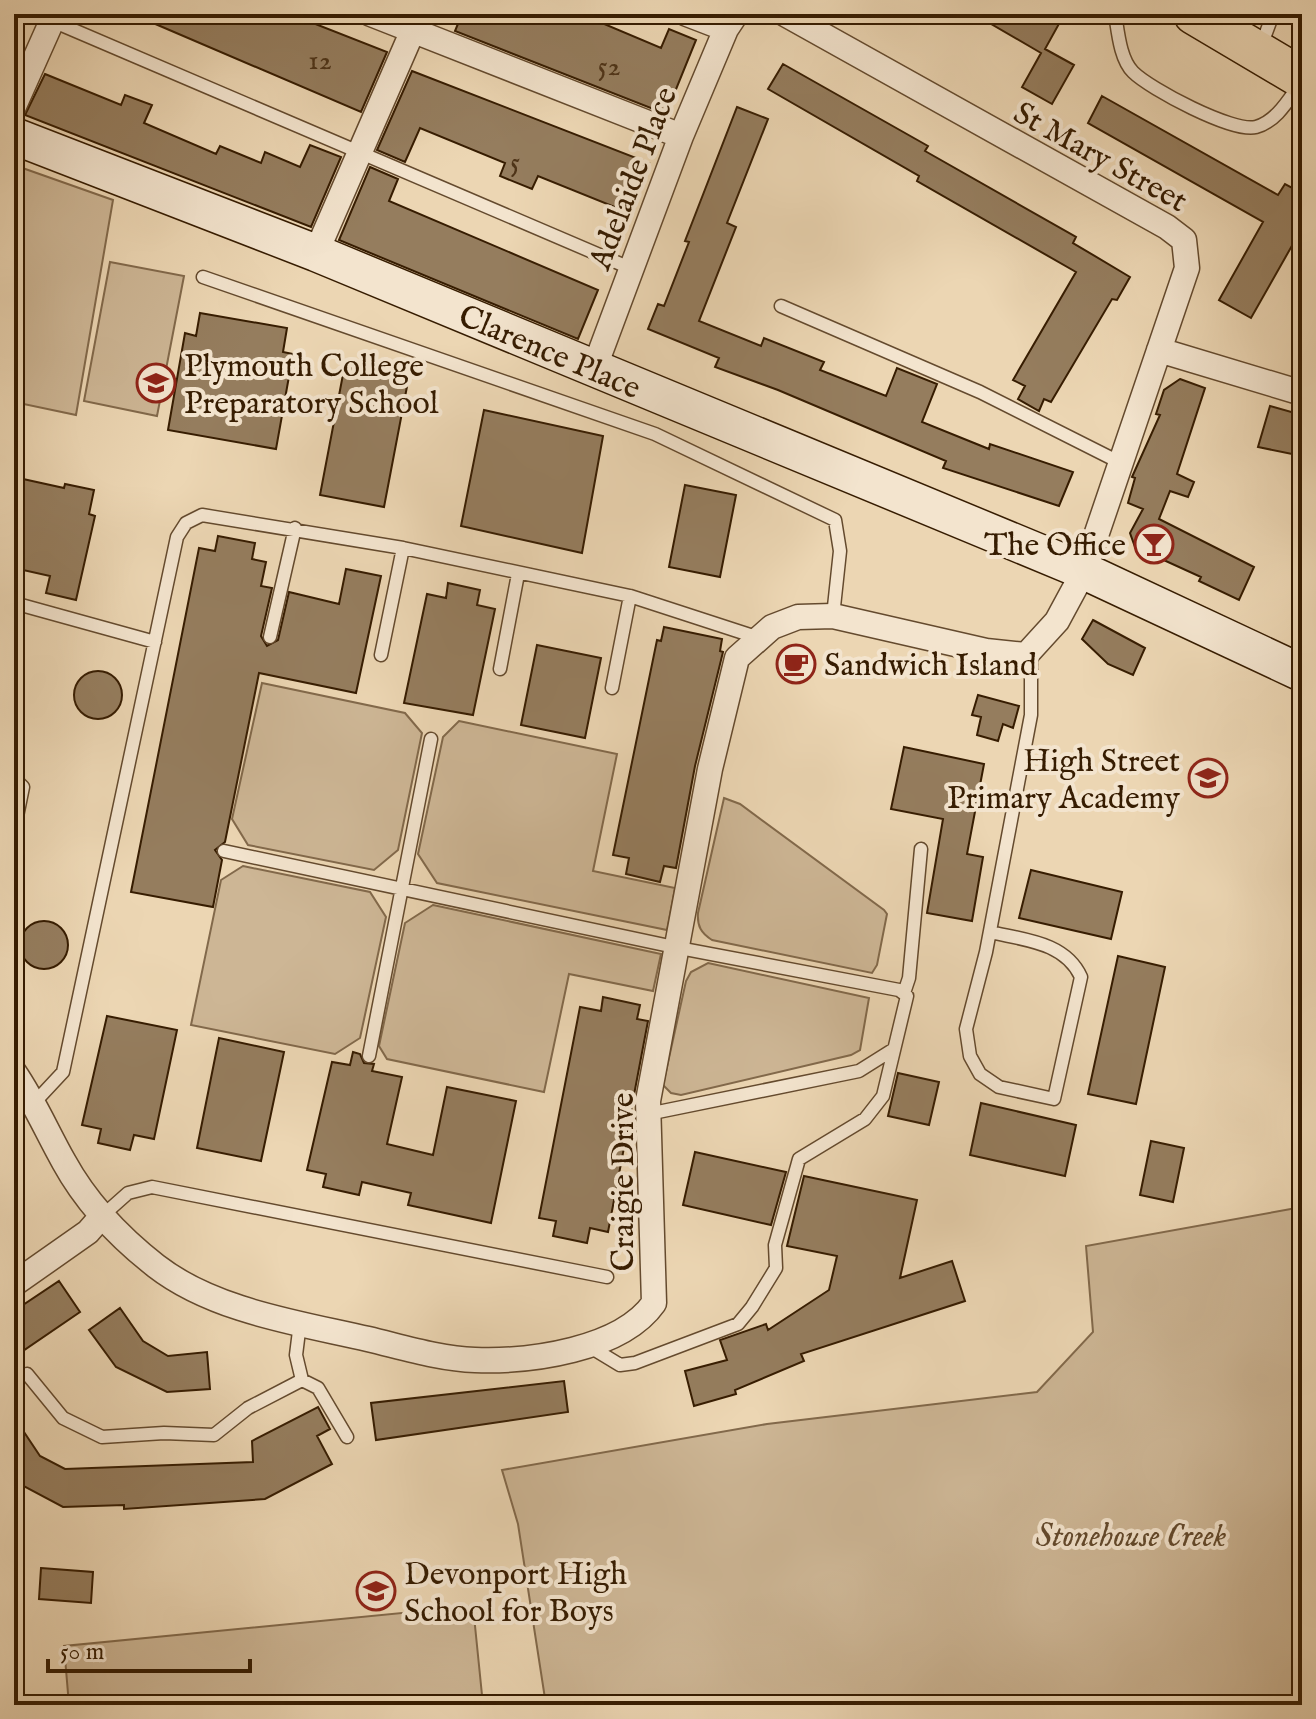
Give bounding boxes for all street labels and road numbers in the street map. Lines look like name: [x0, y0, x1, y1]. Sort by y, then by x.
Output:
street label: Adelaide Place: [580, 82, 688, 277]
street label: St Mary Street: [1006, 94, 1194, 223]
street label: Clarence Place: [452, 297, 646, 410]
street label: Craigie Drive: [604, 1093, 645, 1271]

